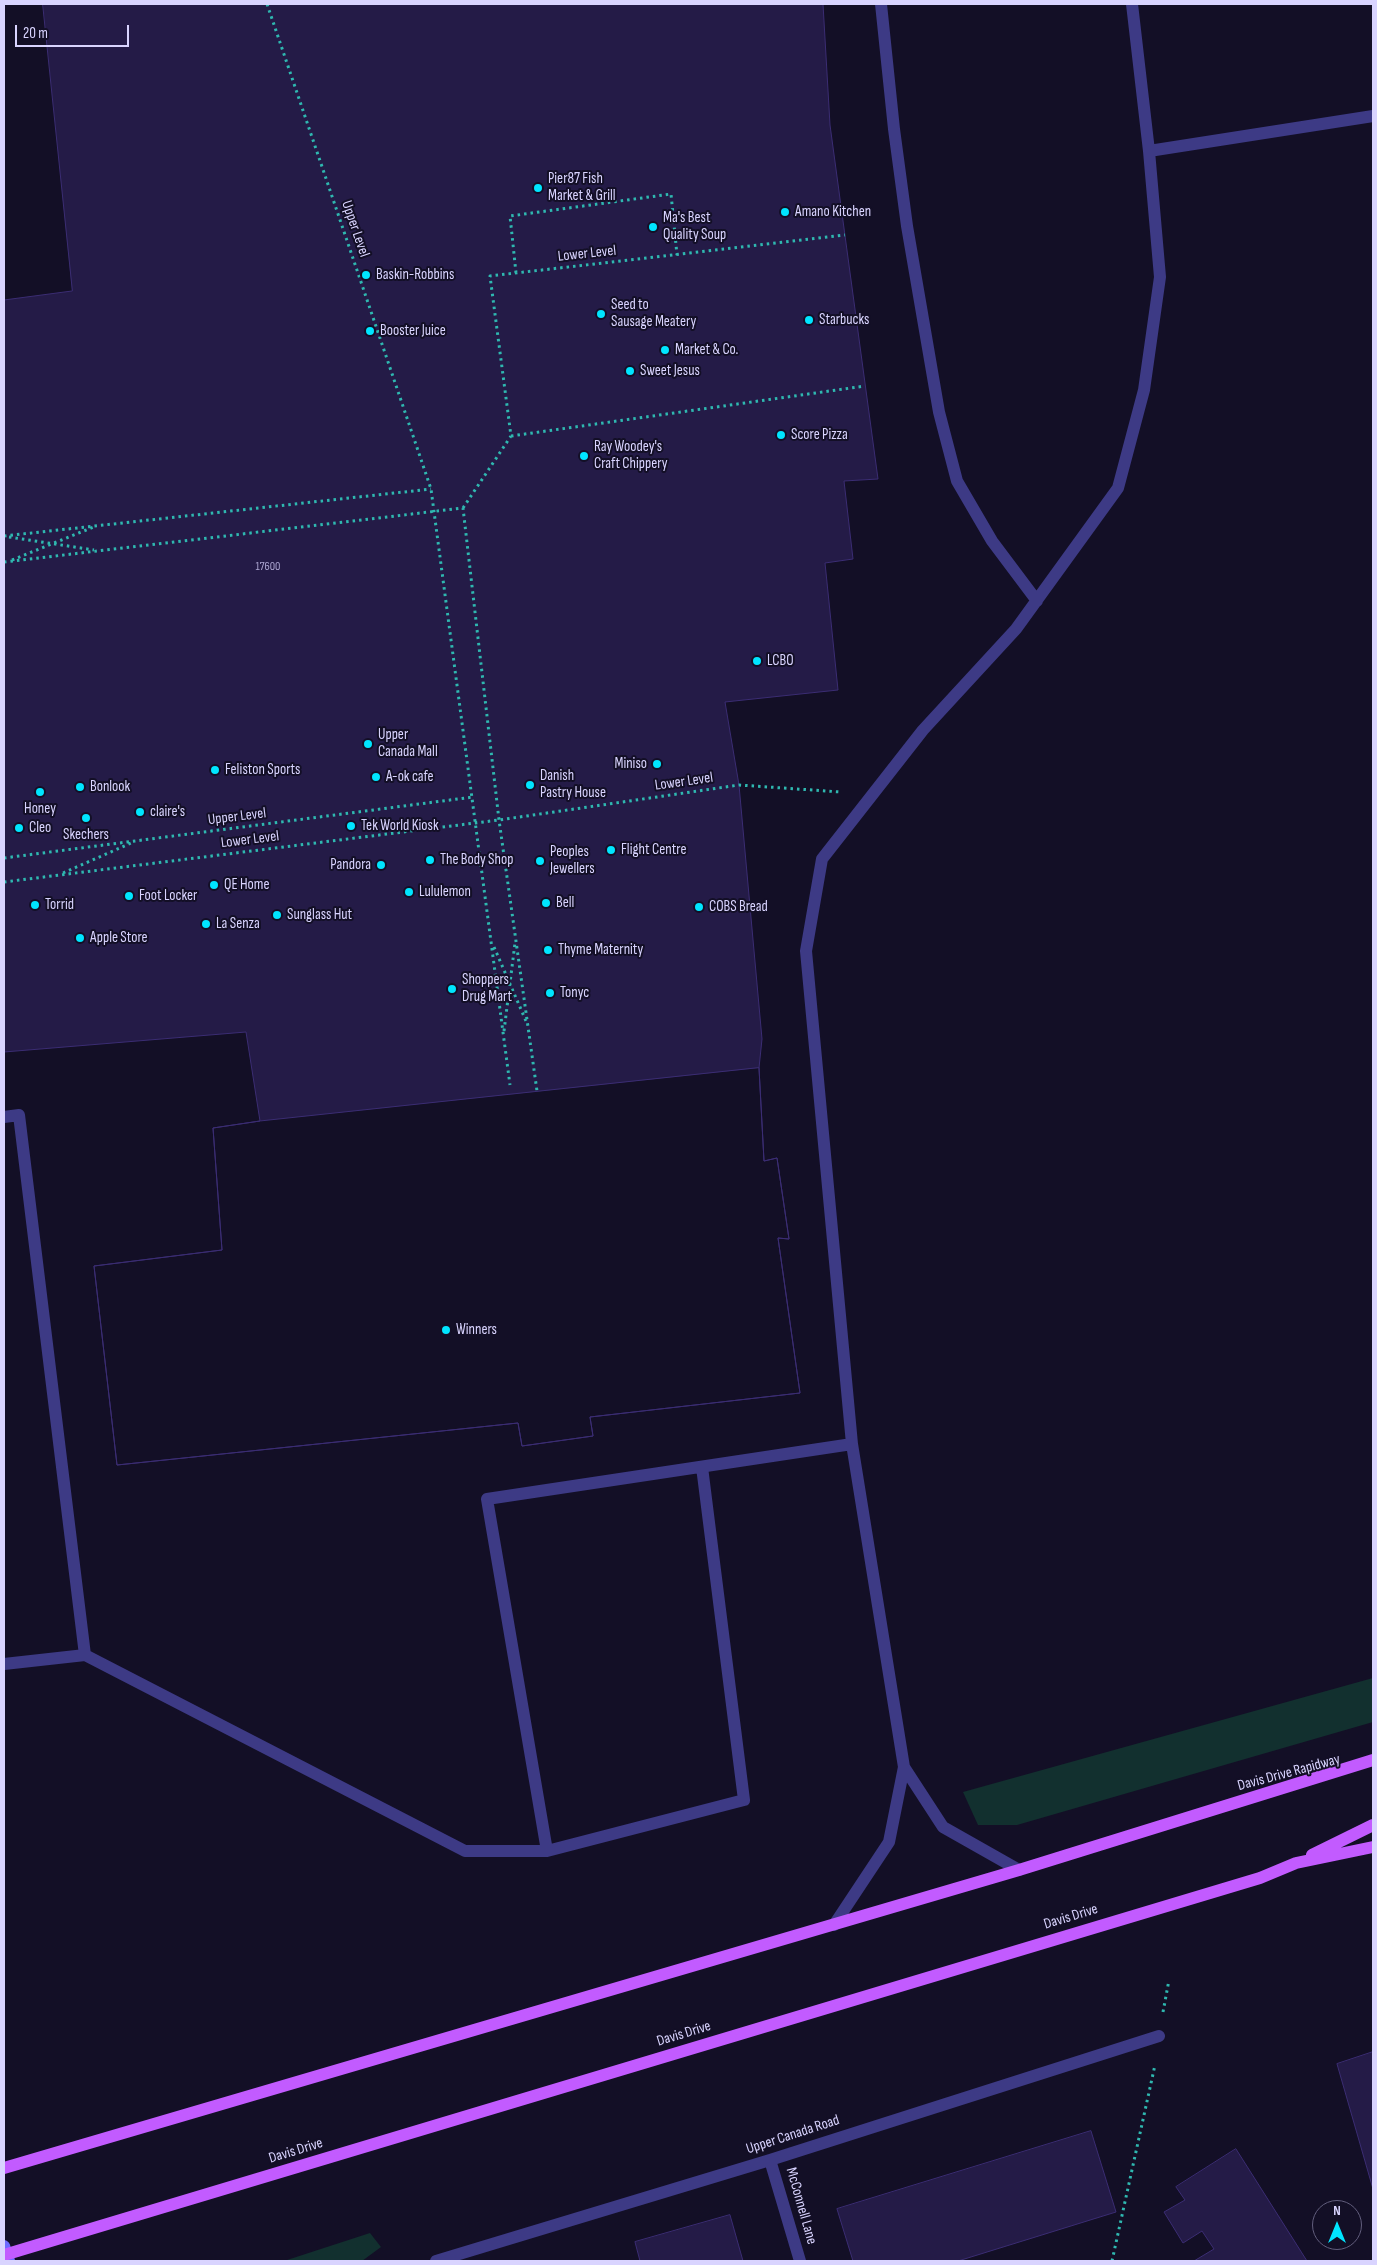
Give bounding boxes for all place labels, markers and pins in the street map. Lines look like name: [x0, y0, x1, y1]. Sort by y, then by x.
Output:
place label: Pier87 Fish Market & Grill: [548, 170, 616, 205]
marker: Pier87 Fish Market & Grill: [532, 182, 544, 194]
place label: Amano Kitchen: [795, 203, 871, 221]
marker: Amano Kitchen: [779, 206, 791, 218]
place label: Ma's Best Quality Soup: [663, 209, 726, 244]
marker: Ma's Best Quality Soup: [647, 221, 659, 233]
place label: Baskin-Robbins: [376, 266, 454, 284]
marker: Baskin-Robbins: [360, 269, 372, 281]
place label: Seed to Sausage Meatery: [611, 296, 696, 331]
marker: Seed to Sausage Meatery: [595, 308, 607, 320]
place label: Starbucks: [819, 311, 869, 329]
marker: Starbucks: [803, 314, 815, 326]
place label: Booster Juice: [380, 322, 446, 340]
marker: Booster Juice: [364, 325, 376, 337]
place label: Market & Co.: [675, 341, 738, 359]
marker: Market & Co.: [659, 344, 671, 356]
place label: Sweet Jesus: [640, 362, 700, 380]
marker: Sweet Jesus: [624, 365, 636, 377]
place label: Score Pizza: [791, 426, 848, 444]
marker: Score Pizza: [775, 429, 787, 441]
place label: Ray Woodey's Craft Chippery: [594, 438, 667, 473]
marker: Ray Woodey's Craft Chippery: [578, 450, 590, 462]
place label: LCBO: [767, 652, 794, 670]
marker: LCBO: [751, 655, 763, 667]
place label: Upper Canada Mall: [378, 726, 438, 761]
marker: Upper Canada Mall: [362, 738, 374, 750]
place label: Miniso: [614, 755, 647, 773]
marker: Miniso: [651, 758, 663, 770]
place label: Feliston Sports: [225, 761, 300, 779]
marker: Feliston Sports: [209, 764, 221, 776]
place label: Danish Pastry House: [540, 767, 606, 802]
place label: A-ok cafe: [386, 768, 434, 786]
marker: A-ok cafe: [370, 771, 382, 783]
place label: Bonlook: [90, 778, 130, 796]
marker: Danish Pastry House: [524, 779, 536, 791]
marker: Bonlook: [74, 781, 86, 793]
marker: Honey: [34, 786, 46, 798]
place label: Honey: [24, 800, 56, 818]
place label: claire's: [150, 803, 185, 821]
marker: claire's: [134, 806, 146, 818]
marker: Skechers: [80, 812, 92, 824]
place label: Tek World Kiosk: [361, 817, 439, 835]
place label: Cleo: [29, 819, 51, 837]
marker: Tek World Kiosk: [345, 820, 357, 832]
marker: Cleo: [13, 822, 25, 834]
place label: Skechers: [63, 826, 109, 844]
place label: Flight Centre: [621, 841, 686, 859]
place label: Peoples Jewellers: [550, 843, 595, 878]
marker: Flight Centre: [605, 844, 617, 856]
place label: The Body Shop: [440, 851, 513, 869]
marker: The Body Shop: [424, 854, 436, 866]
marker: Peoples Jewellers: [534, 855, 546, 867]
place label: Pandora: [330, 856, 371, 874]
marker: Pandora: [375, 859, 387, 871]
place label: QE Home: [224, 876, 269, 894]
marker: QE Home: [208, 879, 220, 891]
place label: Lululemon: [419, 883, 471, 901]
marker: Lululemon: [403, 886, 415, 898]
place label: Foot Locker: [139, 887, 197, 905]
marker: Foot Locker: [123, 890, 135, 902]
place label: Bell: [556, 894, 574, 912]
place label: Torrid: [45, 896, 74, 914]
marker: Bell: [540, 897, 552, 909]
place label: COBS Bread: [709, 898, 768, 916]
marker: Torrid: [29, 899, 41, 911]
marker: COBS Bread: [693, 901, 705, 913]
place label: Sunglass Hut: [287, 906, 352, 924]
marker: Sunglass Hut: [271, 909, 283, 921]
place label: La Senza: [216, 915, 260, 933]
marker: La Senza: [200, 918, 212, 930]
place label: Apple Store: [90, 929, 148, 947]
marker: Apple Store: [74, 932, 86, 944]
place label: Thyme Maternity: [558, 941, 643, 959]
marker: Thyme Maternity: [542, 944, 554, 956]
place label: Shoppers Drug Mart: [462, 971, 512, 1006]
marker: Shoppers Drug Mart: [446, 983, 458, 995]
place label: Tonyc: [560, 984, 589, 1002]
marker: Tonyc: [544, 987, 556, 999]
place label: Winners: [456, 1321, 497, 1339]
marker: Winners: [440, 1324, 452, 1336]

